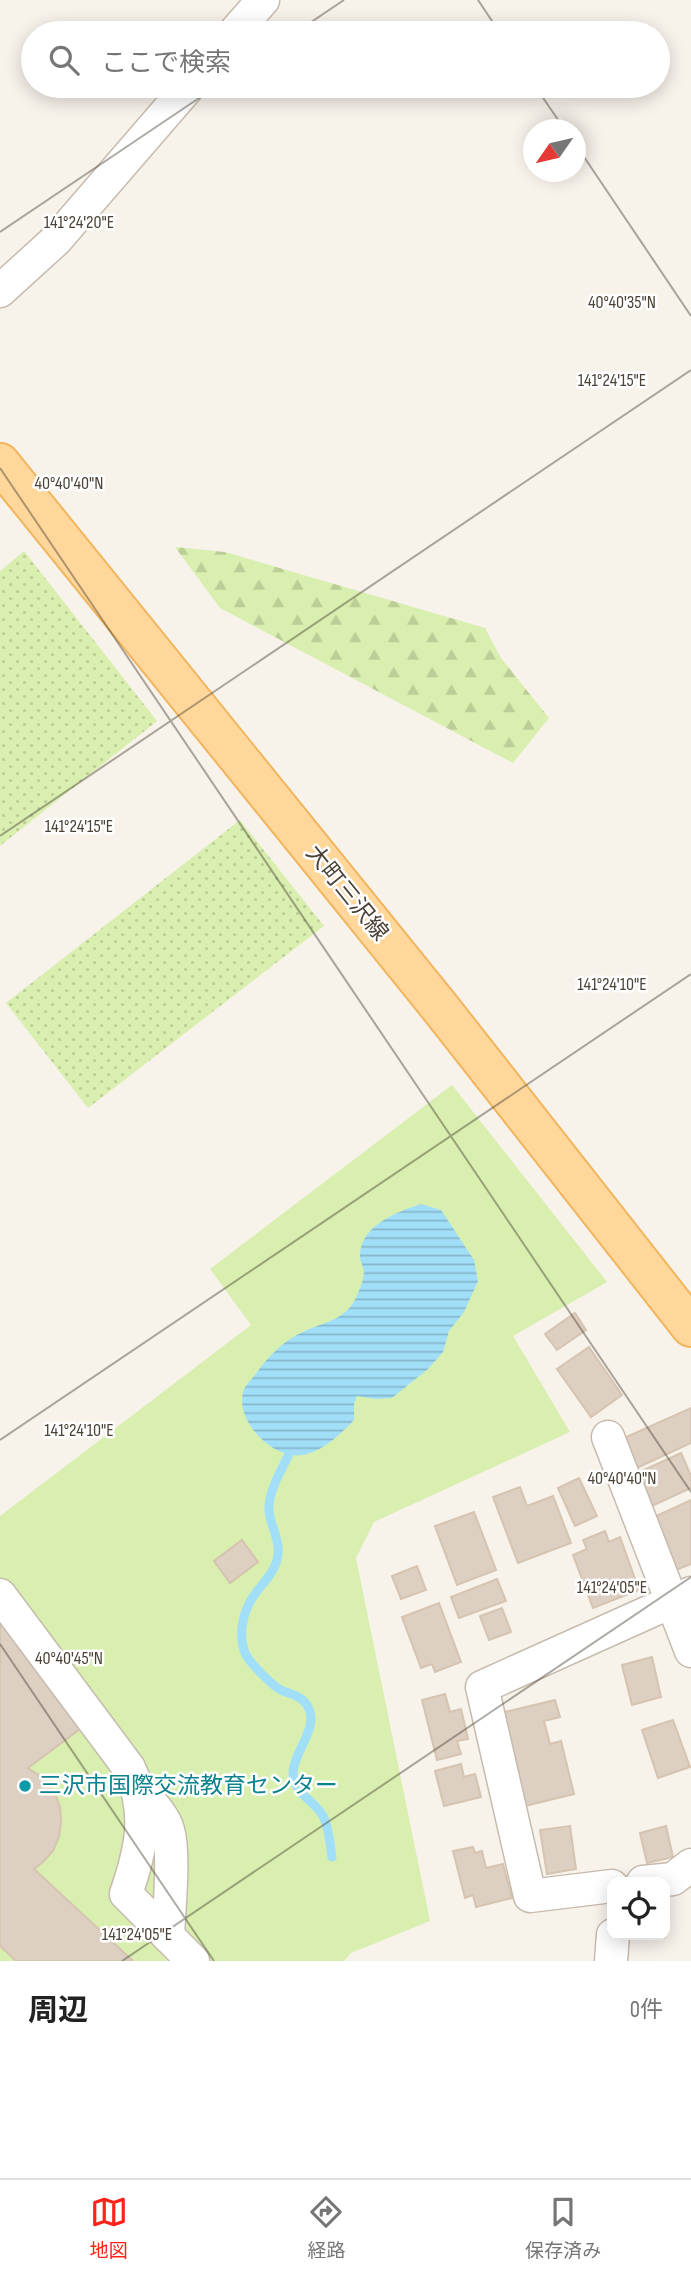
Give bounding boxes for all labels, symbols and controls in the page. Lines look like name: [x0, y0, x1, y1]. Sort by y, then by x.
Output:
search box: [21, 21, 670, 98]
icon: search: [45, 41, 83, 79]
text: ここで検索: [101, 48, 231, 79]
north arrow: [523, 119, 586, 182]
text: 141°24'20"E: [44, 212, 114, 233]
text: 40°40'35"N: [588, 292, 656, 313]
text: 141°24'15"E: [578, 370, 646, 391]
text: 40°40'40"N: [35, 473, 103, 494]
text: 141°24'15"E: [45, 816, 113, 837]
street label: 大町三沢線: [300, 840, 394, 946]
text: 141°24'10"E: [577, 974, 647, 995]
text: 141°24'10"E: [44, 1420, 114, 1441]
text: 40°40'40"N: [588, 1468, 656, 1489]
text: 141°24'05"E: [577, 1577, 647, 1598]
text: 40°40'45"N: [35, 1648, 103, 1669]
place label: 三沢市国際交流教育センター: [39, 1772, 338, 1800]
marker: 三沢市国際交流教育センター: [17, 1778, 33, 1794]
map controls: [607, 1877, 670, 1940]
button: locate: [607, 1877, 670, 1940]
text: 141°24'05"E: [102, 1924, 172, 1945]
text: 周辺: [28, 1993, 88, 2029]
text: 0件: [630, 1996, 663, 2024]
tab: 地図: [90, 2193, 128, 2263]
tab: 経路: [307, 2193, 345, 2263]
tab: 保存済み: [525, 2193, 601, 2263]

